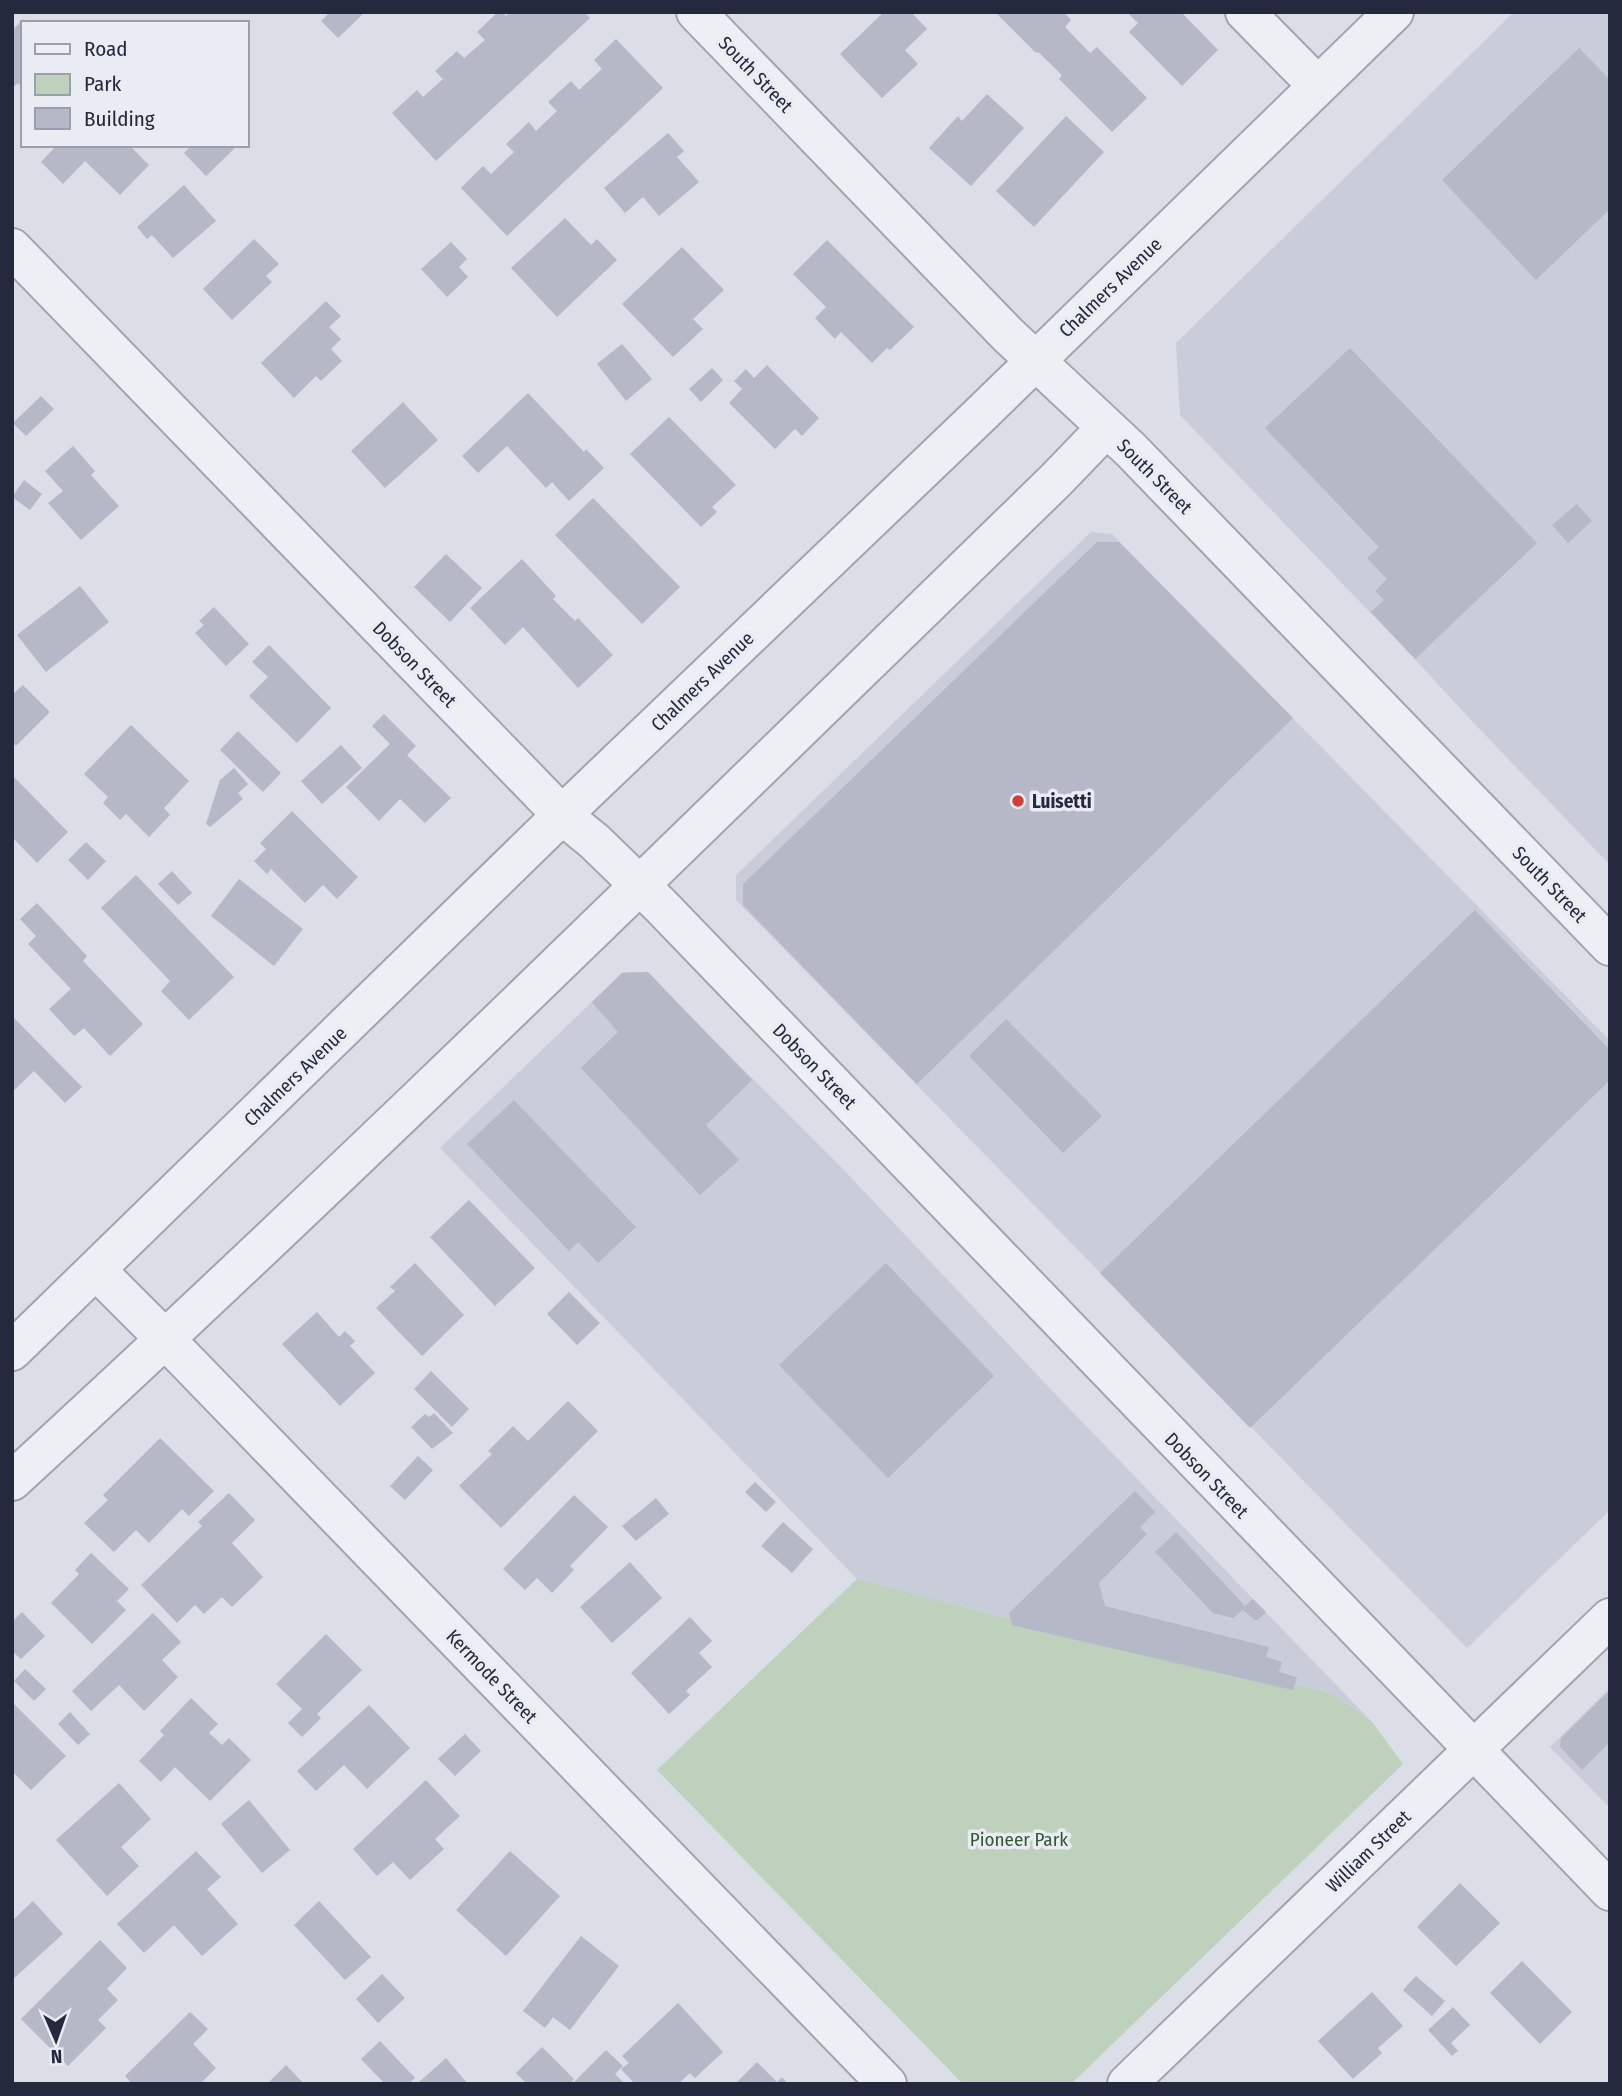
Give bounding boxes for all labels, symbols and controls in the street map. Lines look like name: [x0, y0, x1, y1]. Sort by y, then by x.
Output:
legend: [21, 21, 248, 147]
street label: South Street: [714, 32, 798, 118]
text: Road: [84, 36, 128, 62]
text: Park: [84, 71, 122, 97]
text: Building: [84, 106, 155, 132]
street label: Chalmers Avenue: [1054, 233, 1166, 342]
street label: South Street: [1112, 434, 1198, 519]
street label: Dobson Street: [368, 617, 462, 713]
street label: Chalmers Avenue: [646, 627, 758, 736]
place label: Luisetti: [1032, 790, 1092, 813]
marker: Luisetti: [1010, 793, 1026, 809]
street label: South Street: [1508, 842, 1592, 928]
street label: Dobson Street: [768, 1019, 862, 1115]
street label: Chalmers Avenue: [239, 1022, 351, 1131]
street label: Dobson Street: [1160, 1428, 1254, 1524]
street label: Kermode Street: [441, 1625, 543, 1728]
street label: William Street: [1321, 1805, 1416, 1897]
park label: Pioneer Park: [970, 1828, 1068, 1851]
north arrow: [21, 2005, 91, 2075]
text: N: [50, 2045, 63, 2068]

